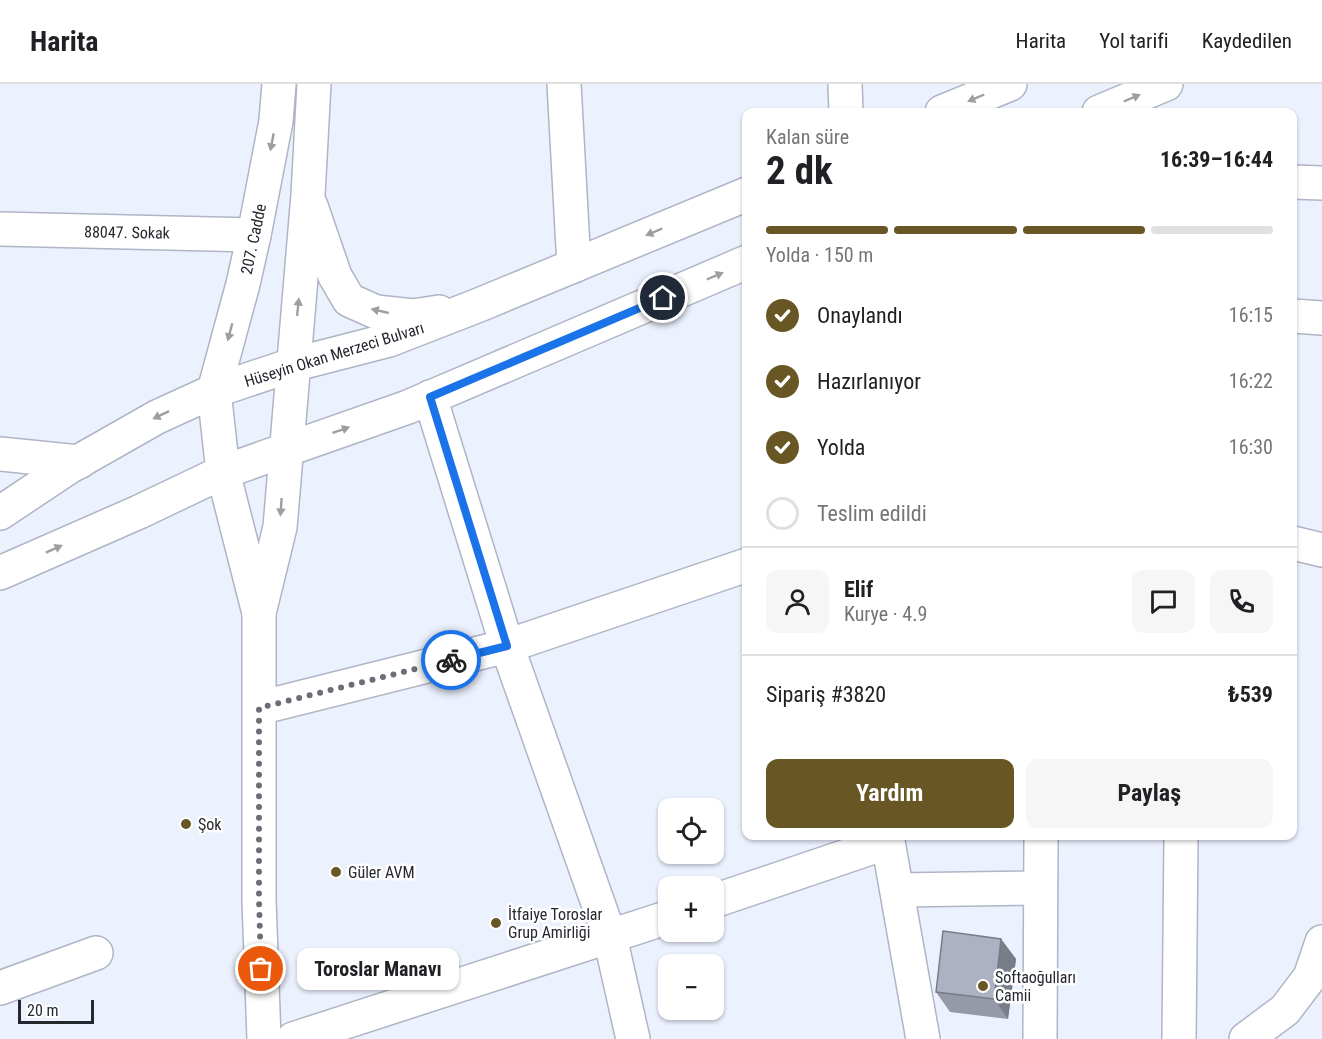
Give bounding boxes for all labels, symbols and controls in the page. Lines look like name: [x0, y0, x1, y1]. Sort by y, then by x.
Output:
text: Harita: [30, 25, 98, 58]
text: Harita: [1016, 29, 1066, 53]
text: Yol tarifi: [1099, 29, 1169, 53]
text: Kaydedilen: [1202, 29, 1292, 53]
one-way arrow: [1124, 93, 1142, 103]
one-way arrow: [967, 94, 985, 103]
text: Kalan süre: [766, 125, 849, 149]
one-way arrow: [267, 133, 276, 152]
text: 16:39–16:44: [1160, 147, 1273, 172]
text: 2 dk: [766, 148, 833, 194]
street label: 207. Cadde: [237, 202, 270, 276]
street label: 88047. Sokak: [84, 222, 171, 243]
one-way arrow: [645, 228, 663, 237]
text: Yolda · 150 m: [766, 243, 873, 267]
one-way arrow: [706, 271, 724, 280]
pin: [637, 272, 688, 323]
icon: home: [646, 281, 679, 314]
one-way arrow: [293, 298, 303, 317]
icon: check: [766, 299, 799, 332]
text: Onaylandı: [817, 303, 903, 328]
text: 16:15: [1229, 303, 1273, 327]
one-way arrow: [370, 306, 389, 315]
street label: Hüseyin Okan Merzeci Bulvarı: [242, 318, 426, 391]
one-way arrow: [225, 323, 234, 341]
icon: check: [766, 365, 799, 398]
text: Hazırlanıyor: [817, 369, 921, 394]
text: 16:22: [1229, 369, 1273, 393]
one-way arrow: [153, 411, 170, 420]
one-way arrow: [332, 424, 350, 434]
icon: check: [766, 431, 799, 464]
text: Yolda: [817, 435, 865, 460]
text: 16:30: [1229, 435, 1273, 459]
one-way arrow: [276, 498, 286, 517]
text: Teslim edildi: [817, 501, 927, 526]
one-way arrow: [45, 544, 63, 554]
button: person: [766, 570, 829, 633]
button: chat: [1132, 570, 1195, 633]
button: phone: [1210, 570, 1273, 633]
text: Elif: [844, 577, 873, 602]
text: Kurye · 4.9: [844, 602, 927, 626]
courier: [421, 630, 481, 690]
icon: bike: [435, 644, 468, 677]
text: Sipariş #3820: [766, 682, 886, 707]
text: ₺539: [1228, 682, 1273, 707]
button: Yardım: [766, 759, 1014, 828]
button: Paylaş: [1026, 759, 1273, 828]
map controls: [658, 798, 724, 1020]
button: locate: [658, 798, 724, 864]
place label: Şok: [198, 815, 222, 834]
marker: Şok: [179, 817, 193, 831]
place label: Güler AVM: [348, 863, 415, 882]
marker: Güler AVM: [329, 865, 343, 879]
button: +: [658, 876, 724, 942]
place label: İtfaiye Toroslar Grup Amirliği: [508, 905, 603, 942]
marker: İtfaiye Toroslar Grup Amirliği: [489, 916, 503, 930]
pin: [235, 943, 286, 994]
callout: Toroslar Manavı: [297, 948, 459, 990]
icon: bag: [244, 952, 277, 985]
button: −: [658, 954, 724, 1020]
text: Toroslar Manavı: [314, 957, 442, 981]
place label: Softaoğulları Camii: [995, 968, 1076, 1005]
marker: Softaoğulları Camii: [976, 979, 990, 993]
scale bar: [18, 997, 94, 1024]
text: 20 m: [27, 1001, 59, 1020]

